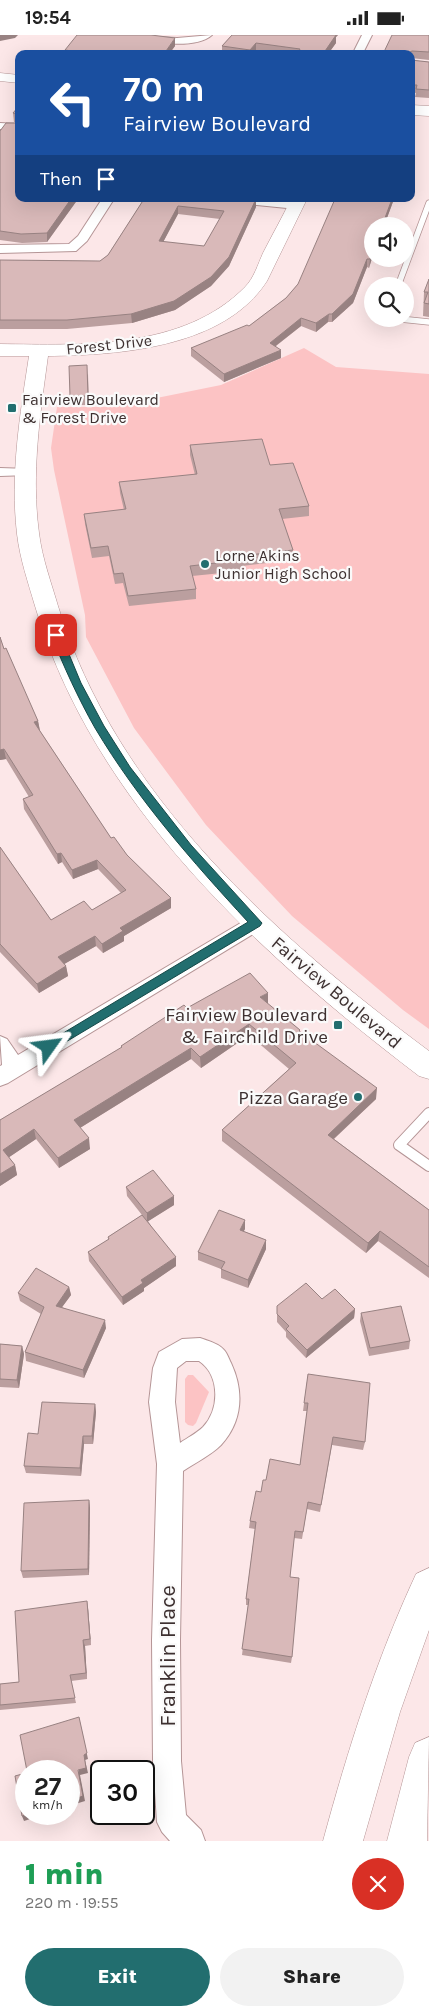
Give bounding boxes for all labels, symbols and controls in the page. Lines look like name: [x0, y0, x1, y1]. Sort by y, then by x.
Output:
text: 19:54: [25, 7, 71, 29]
text: 70 m: [123, 69, 205, 110]
icon: left: [40, 70, 105, 135]
text: Fairview Boulevard: [123, 111, 311, 137]
icon: arrive: [92, 165, 120, 193]
text: Then: [40, 168, 82, 190]
map controls: [364, 217, 414, 327]
button: sound: [364, 217, 414, 267]
button: search: [364, 277, 414, 327]
street label: Forest Drive: [65, 331, 153, 358]
place label: Fairview Boulevard & Forest Drive: [22, 390, 159, 427]
marker: Fairview Boulevard & Forest Drive: [6, 402, 18, 414]
place label: Lorne Akins Junior High School: [215, 546, 351, 583]
marker: Lorne Akins Junior High School: [199, 558, 211, 570]
pin: [35, 614, 77, 656]
icon: arrive: [42, 621, 70, 649]
street label: Fairview Boulevard: [267, 932, 406, 1053]
place label: Fairview Boulevard & Fairchild Drive: [165, 1004, 328, 1048]
marker: Fairview Boulevard & Fairchild Drive: [332, 1019, 344, 1031]
position arrow: [22, 1020, 74, 1072]
place label: Pizza Garage: [238, 1087, 348, 1109]
marker: Pizza Garage: [352, 1091, 364, 1103]
street label: Franklin Place: [155, 1585, 181, 1727]
speed limit sign: 30: [90, 1760, 155, 1825]
text: 27: [34, 1772, 61, 1801]
text: km/h: [32, 1798, 63, 1812]
text: 1 min: [25, 1856, 104, 1892]
button: close: [352, 1858, 404, 1910]
text: 220 m · 19:55: [25, 1893, 119, 1912]
button: Exit: [25, 1948, 210, 2006]
button: Share: [220, 1948, 404, 2006]

